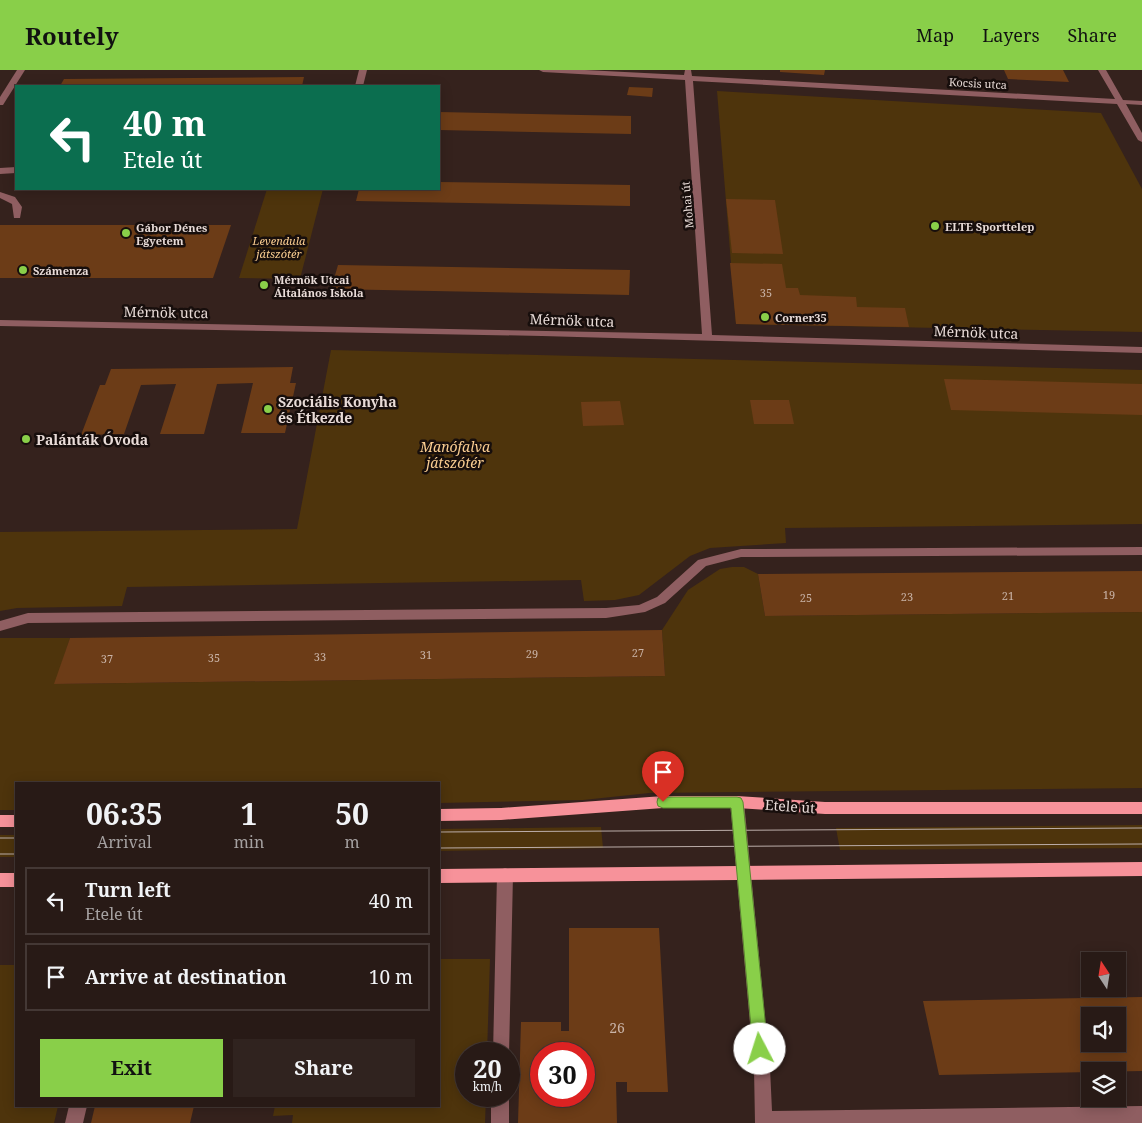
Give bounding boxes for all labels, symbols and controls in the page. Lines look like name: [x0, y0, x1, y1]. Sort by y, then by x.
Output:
text: Routely: [25, 19, 119, 52]
text: Map: [916, 23, 954, 47]
text: Layers: [982, 23, 1040, 47]
text: Share: [1068, 23, 1117, 47]
street label: Kocsis utca: [949, 74, 1007, 92]
text: 40 m: [123, 99, 206, 146]
icon: left: [40, 105, 105, 170]
text: Etele út: [123, 144, 202, 174]
street label: Mohai út: [677, 181, 697, 229]
place label: ELTE Sporttelep: [945, 219, 1034, 234]
place label: Gábor Dénes Egyetem: [136, 220, 207, 248]
marker: ELTE Sporttelep: [929, 220, 941, 232]
marker: Gábor Dénes Egyetem: [120, 227, 132, 239]
park label: Levendula játszótér: [252, 233, 306, 261]
place label: Számenza: [33, 263, 89, 278]
marker: Számenza: [17, 264, 29, 276]
place label: Mérnök Utcai Általános Iskola: [274, 272, 364, 300]
marker: Mérnök Utcai Általános Iskola: [258, 279, 270, 291]
house number: 35: [760, 285, 772, 300]
street label: Mérnök utca: [123, 302, 209, 322]
street label: Mérnök utca: [529, 309, 615, 331]
place label: Corner35: [775, 310, 827, 325]
marker: Corner35: [759, 311, 771, 323]
street label: Mérnök utca: [933, 321, 1019, 343]
place label: Szociális Konyha és Étkezde: [278, 392, 397, 427]
marker: Szociális Konyha és Étkezde: [262, 403, 274, 415]
place label: Palánták Óvoda: [36, 430, 148, 449]
marker: Palánták Óvoda: [20, 433, 32, 445]
park label: Manófalva játszótér: [419, 437, 491, 472]
house number: 19: [1103, 587, 1115, 602]
house number: 21: [1002, 588, 1014, 603]
house number: 23: [901, 589, 913, 604]
house number: 25: [800, 590, 812, 605]
house number: 27: [632, 645, 644, 660]
house number: 29: [526, 646, 538, 661]
house number: 31: [420, 647, 432, 662]
house number: 33: [314, 649, 326, 664]
house number: 35: [208, 650, 220, 665]
house number: 37: [101, 651, 113, 666]
pin: [642, 751, 684, 802]
icon: arrive: [649, 758, 677, 786]
text: 06:35: [86, 793, 163, 834]
text: 1: [241, 793, 257, 834]
text: 50: [335, 793, 369, 834]
street label: Etele út: [764, 795, 816, 817]
text: Arrival: [97, 831, 152, 853]
text: min: [234, 831, 264, 853]
text: m: [345, 831, 360, 853]
text: Turn left: [85, 877, 171, 903]
icon: left: [42, 887, 70, 915]
text: 40 m: [369, 888, 413, 914]
text: Etele út: [85, 903, 143, 925]
north arrow: [1081, 952, 1126, 998]
map controls: [1081, 952, 1126, 1107]
icon: arrive: [42, 963, 70, 991]
text: Arrive at destination: [85, 964, 287, 990]
text: 10 m: [369, 964, 413, 990]
button: sound: [1081, 1007, 1126, 1052]
house number: 26: [609, 1018, 625, 1037]
position arrow: [733, 1022, 785, 1074]
button: Exit: [40, 1039, 223, 1097]
button: Share: [233, 1039, 415, 1097]
speed limit sign: 30: [530, 1042, 595, 1107]
text: 20: [473, 1051, 502, 1085]
button: layers: [1081, 1062, 1126, 1107]
text: km/h: [473, 1078, 502, 1095]

